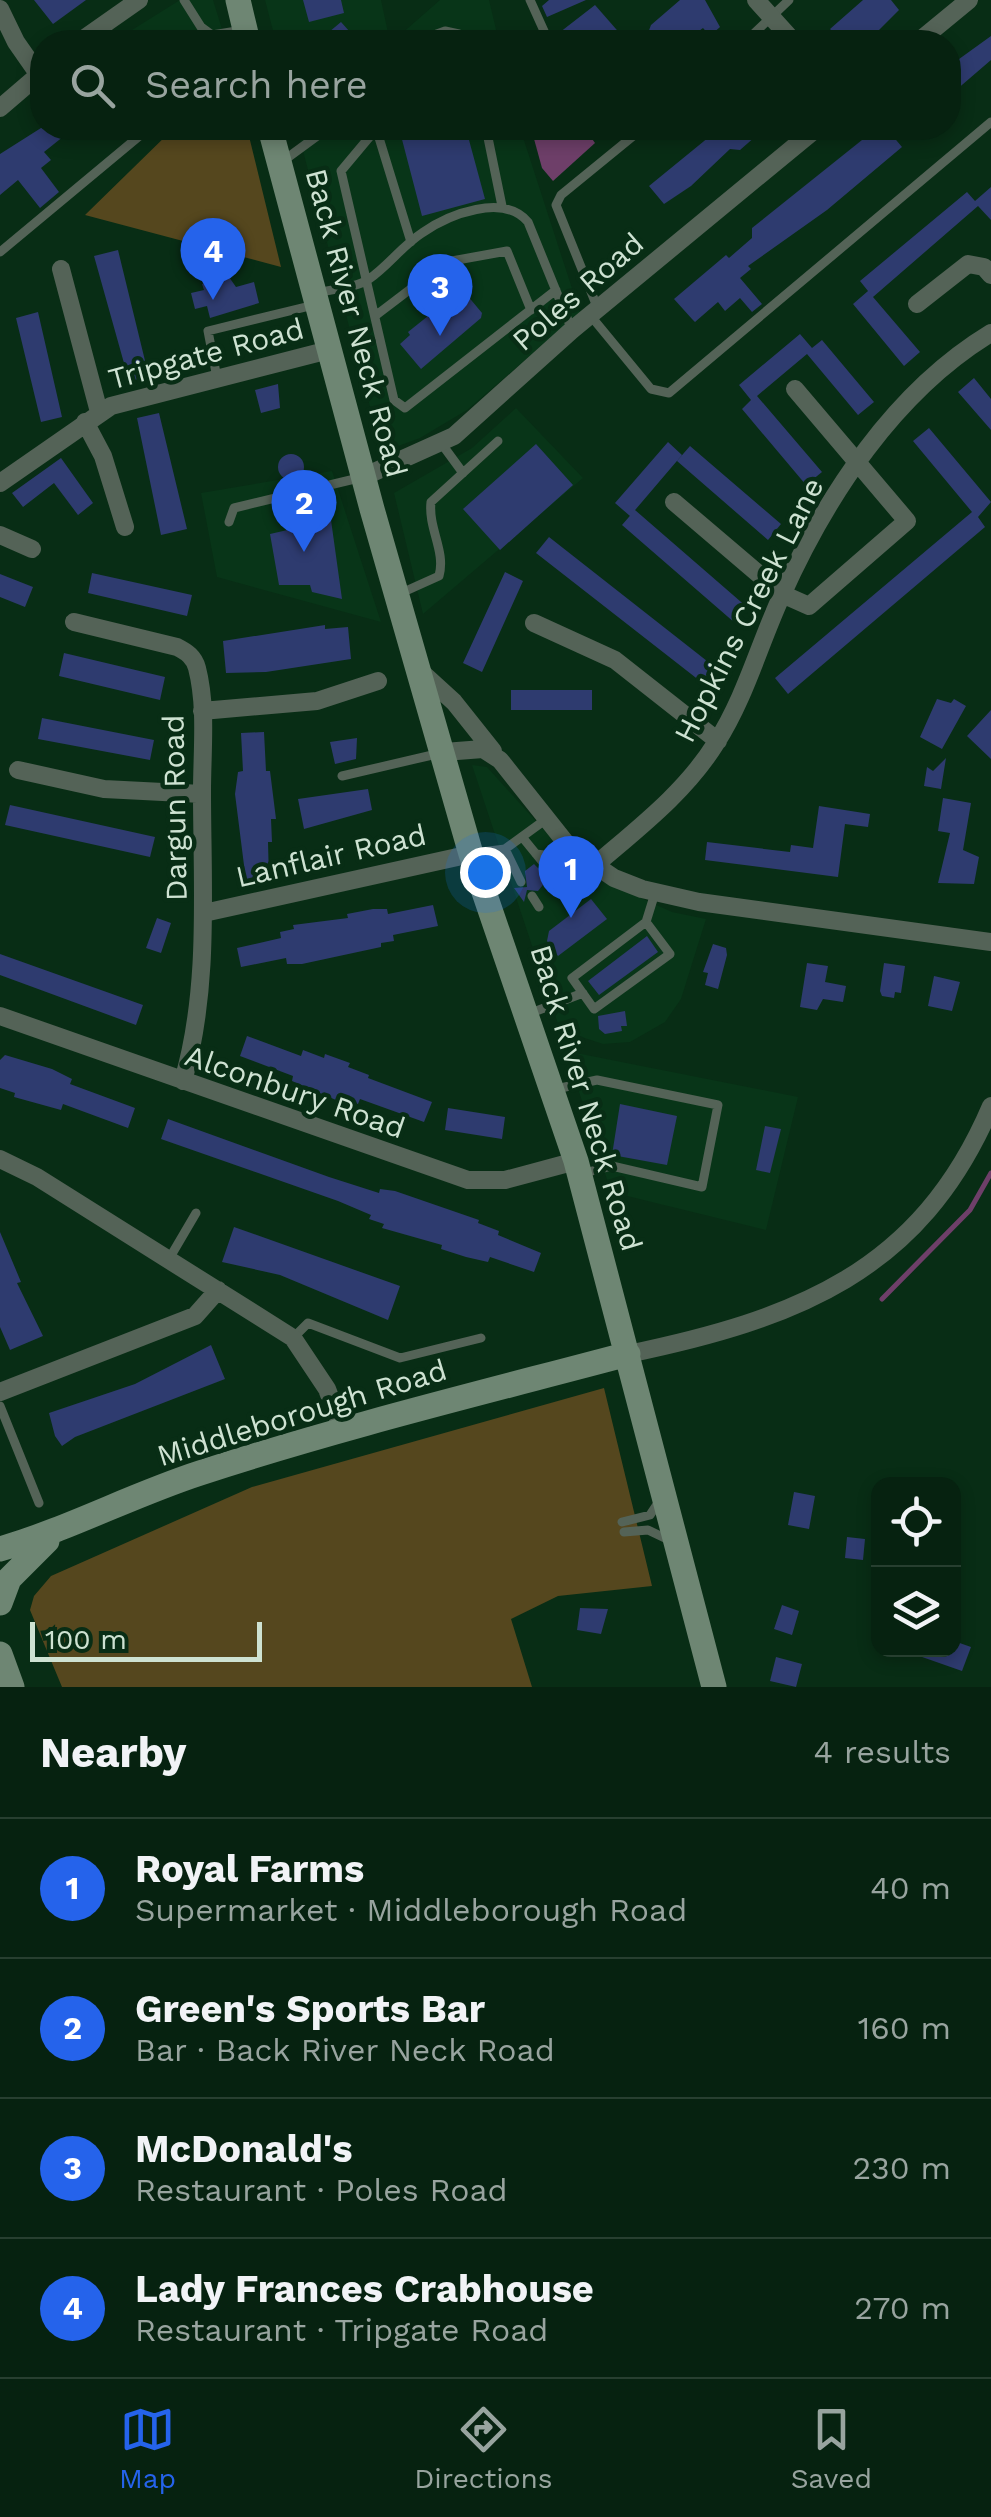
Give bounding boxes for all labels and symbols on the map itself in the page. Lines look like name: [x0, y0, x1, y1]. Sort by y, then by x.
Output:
street label: Back River Neck Road: [298, 165, 415, 481]
pin: 4: [180, 218, 246, 300]
street label: Poles Road: [505, 225, 650, 358]
pin: 3: [408, 254, 472, 336]
street label: Tripgate Road: [104, 311, 307, 396]
pin: 2: [272, 470, 336, 552]
street label: Hopkins Creek Lane: [667, 472, 831, 748]
street label: Dargun Road: [155, 714, 194, 902]
street label: Lanflair Road: [232, 817, 429, 894]
pin: 1: [538, 836, 604, 918]
your location: [460, 847, 511, 898]
street label: Back River Neck Road: [523, 941, 650, 1255]
street label: Alconbury Road: [181, 1038, 410, 1146]
street label: Middleborough Road: [153, 1352, 451, 1473]
scale bar: [30, 1617, 262, 1662]

